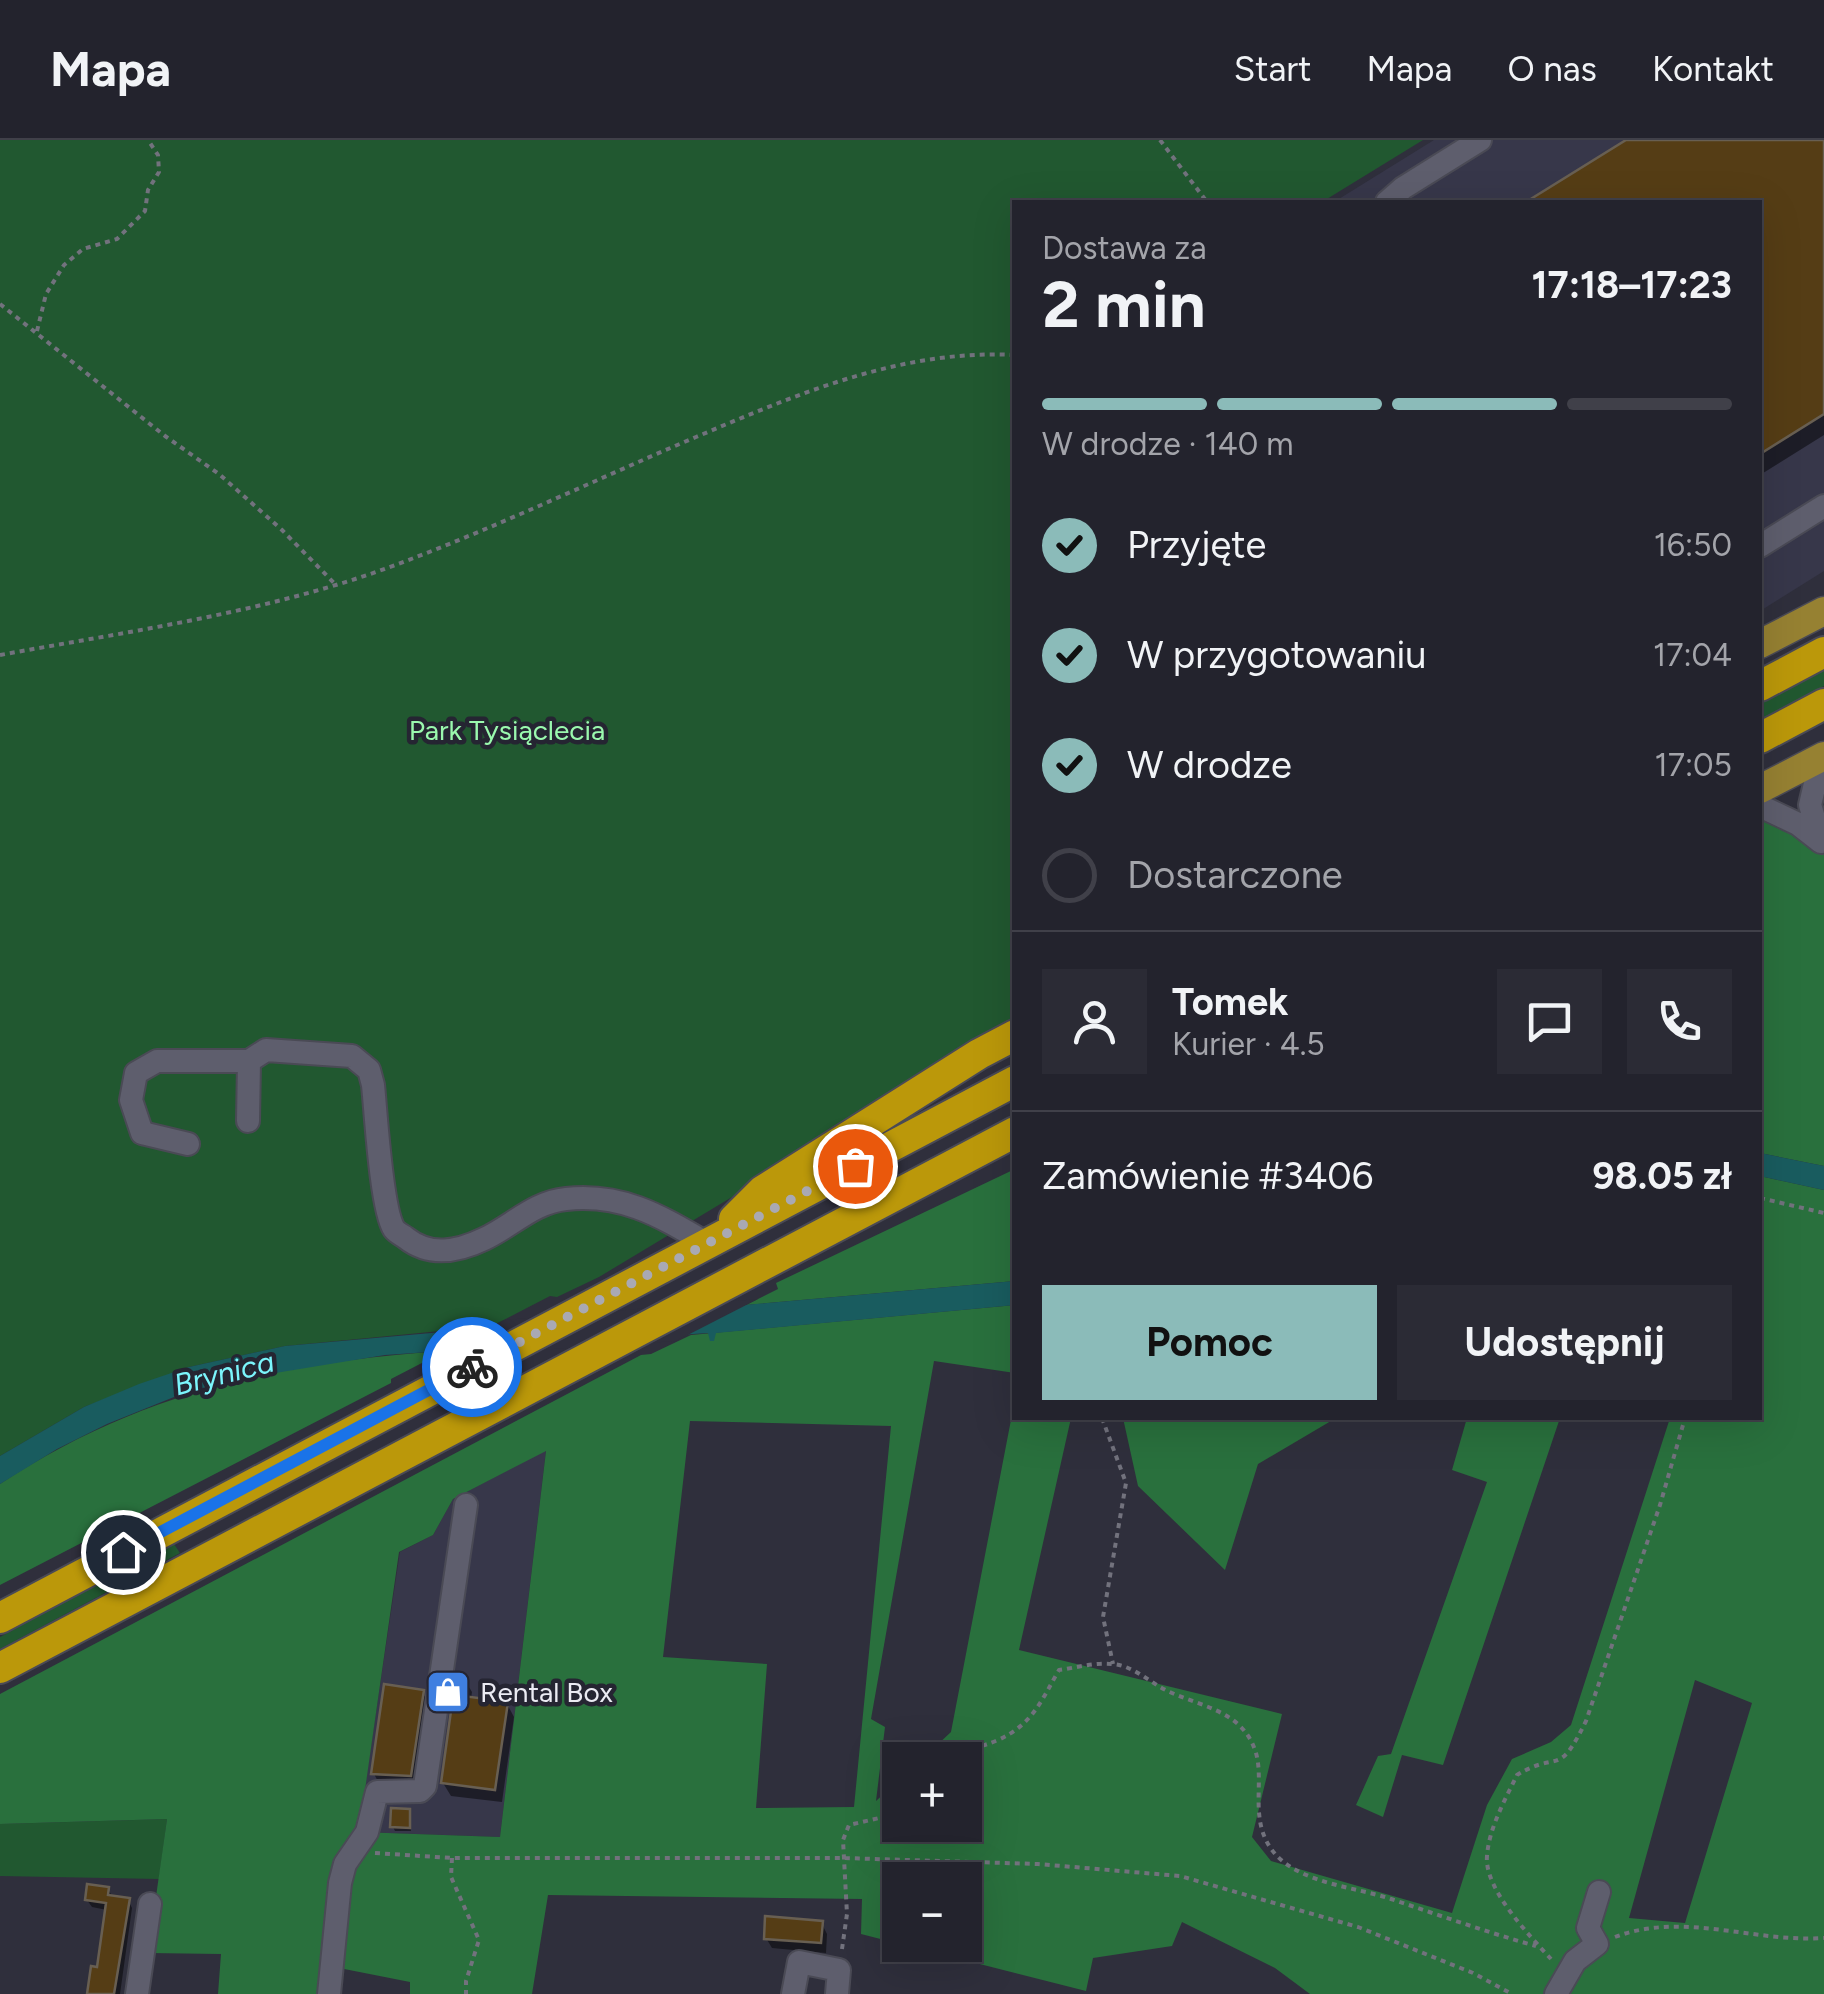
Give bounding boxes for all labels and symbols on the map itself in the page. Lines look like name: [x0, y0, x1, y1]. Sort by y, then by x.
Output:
park label: Park Tysiąclecia: [409, 713, 605, 747]
pin: [813, 1124, 898, 1209]
courier: [422, 1317, 522, 1417]
water label: Brynica: [170, 1343, 278, 1403]
pin: [81, 1510, 166, 1595]
shop icon: Rental Box: [425, 1669, 471, 1715]
place label: Rental Box: [480, 1675, 614, 1709]

